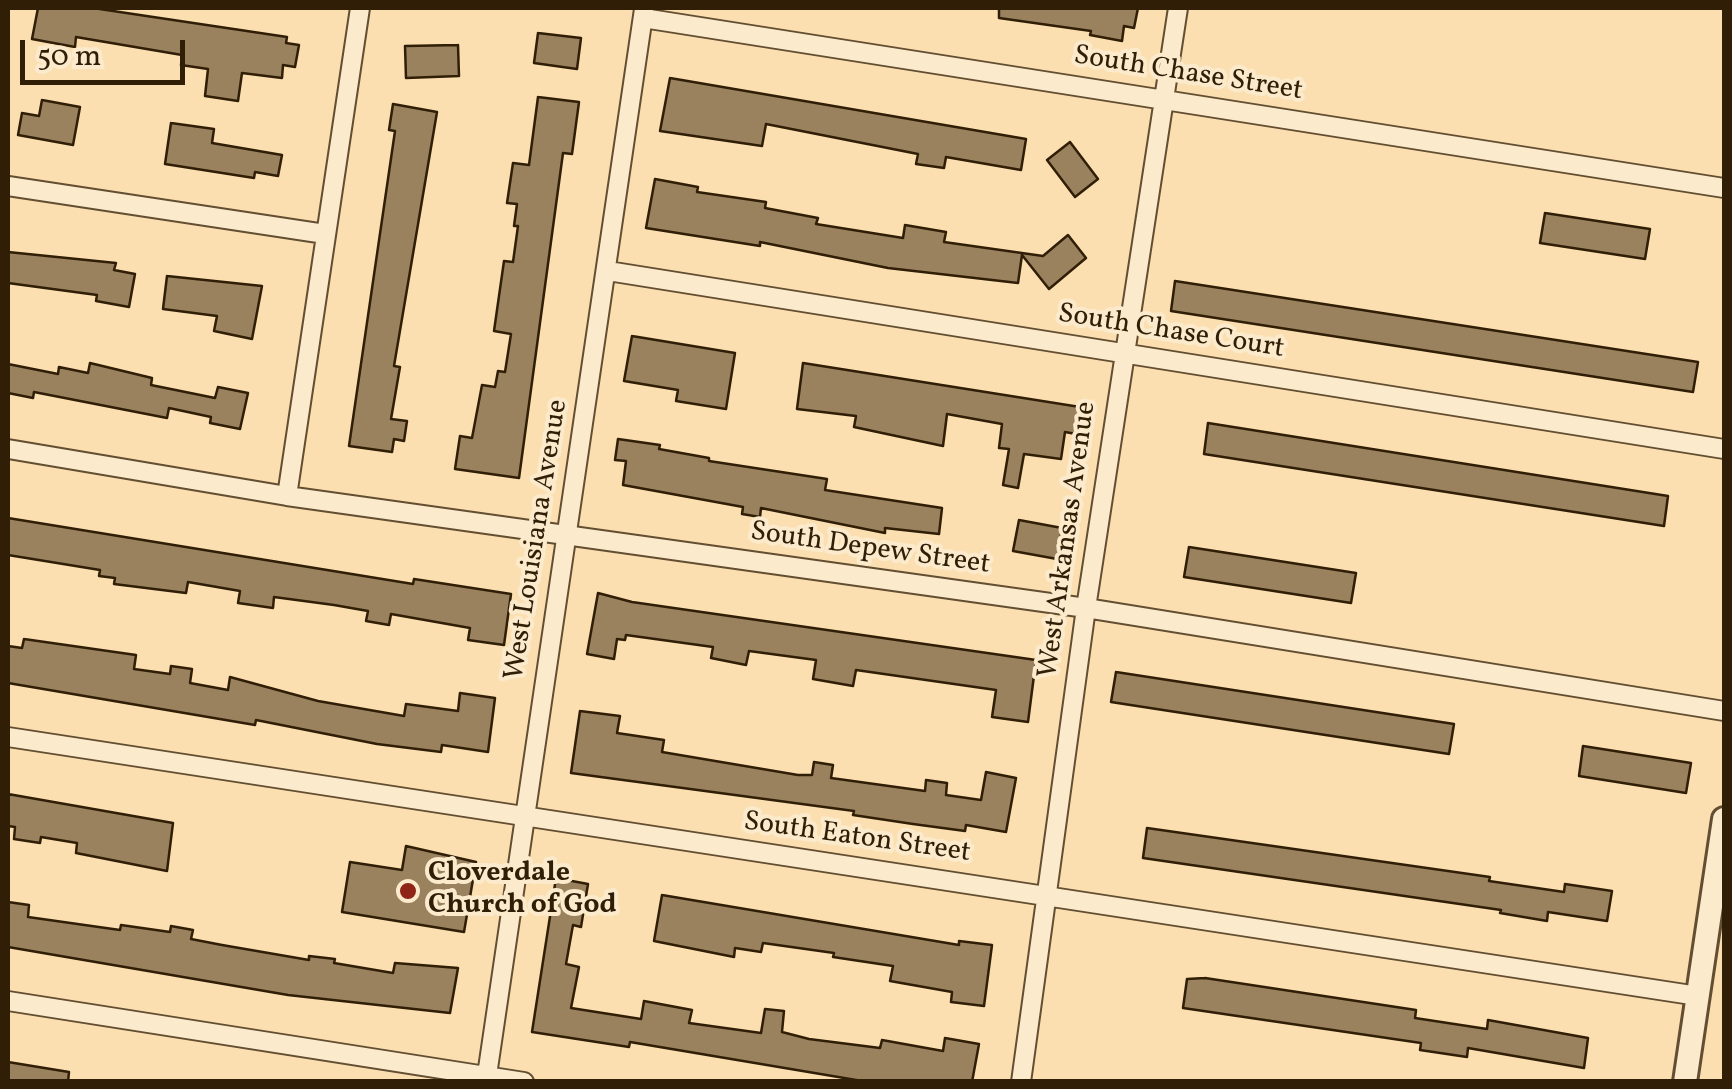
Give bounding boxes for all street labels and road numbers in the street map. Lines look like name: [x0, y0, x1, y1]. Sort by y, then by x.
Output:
street label: South Chase Street: [1071, 40, 1305, 110]
street label: South Chase Court: [1055, 299, 1287, 367]
street label: West Louisiana Avenue: [499, 397, 577, 683]
street label: West Arkansas Avenue: [1033, 400, 1105, 680]
street label: South Depew Street: [748, 517, 992, 583]
street label: South Eaton Street: [741, 806, 973, 872]

